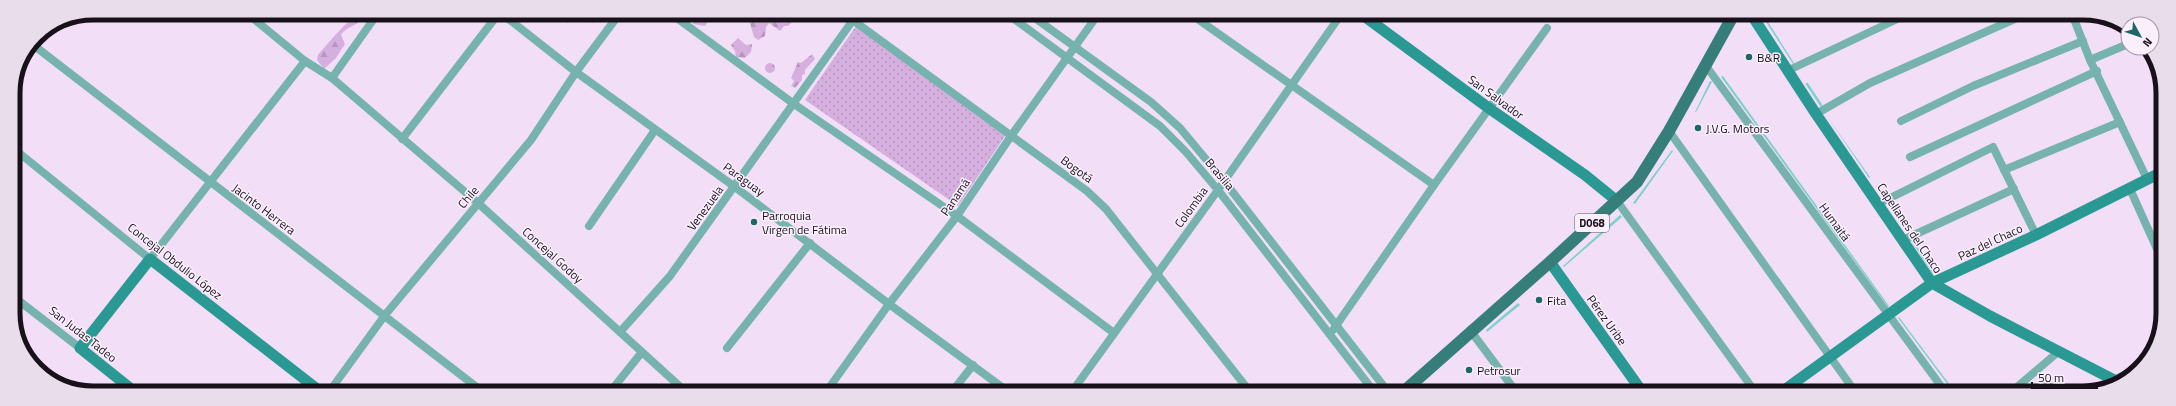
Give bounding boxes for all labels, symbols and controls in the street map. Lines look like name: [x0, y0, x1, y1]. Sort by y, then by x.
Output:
north arrow: [2120, 16, 2160, 56]
text: N: [2139, 34, 2156, 50]
place label: B&R: [1757, 48, 1780, 67]
marker: B&R: [1744, 52, 1754, 62]
street label: San Salvador: [1464, 70, 1528, 124]
place label: J.V.G. Motors: [1706, 119, 1770, 138]
marker: J.V.G. Motors: [1693, 123, 1703, 133]
street label: Bogotá: [1057, 151, 1097, 187]
street label: Brasilia: [1201, 154, 1239, 194]
street label: Paraguay: [719, 157, 769, 201]
street label: Panamá: [935, 174, 975, 220]
street label: Jacinto Herrera: [228, 179, 300, 239]
street label: Capellanes del Chaco: [1873, 179, 1947, 277]
street label: Venezuela: [682, 181, 728, 235]
street label: Chile: [453, 182, 483, 212]
street label: Colombia: [1170, 182, 1212, 232]
street label: Humaitá: [1815, 199, 1855, 245]
place label: Parroquia Virgen de Fátima: [762, 206, 847, 239]
road number: D068: [1575, 214, 1609, 232]
marker: Parroquia Virgen de Fátima: [749, 217, 759, 227]
street label: Concejal Obdulio López: [124, 218, 226, 304]
street label: Paz del Chaco: [1955, 219, 2025, 265]
street label: Concejal Godoy: [518, 222, 588, 288]
place label: Fita: [1547, 291, 1566, 310]
street label: Pérez Uribe: [1582, 291, 1632, 349]
marker: Fita: [1534, 295, 1544, 305]
street label: San Judas Tadeo: [45, 301, 121, 367]
place label: Petrosur: [1477, 361, 1521, 380]
scale bar: [2032, 364, 2097, 390]
marker: Petrosur: [1464, 365, 1474, 375]
text: 50 m: [2038, 368, 2064, 387]

